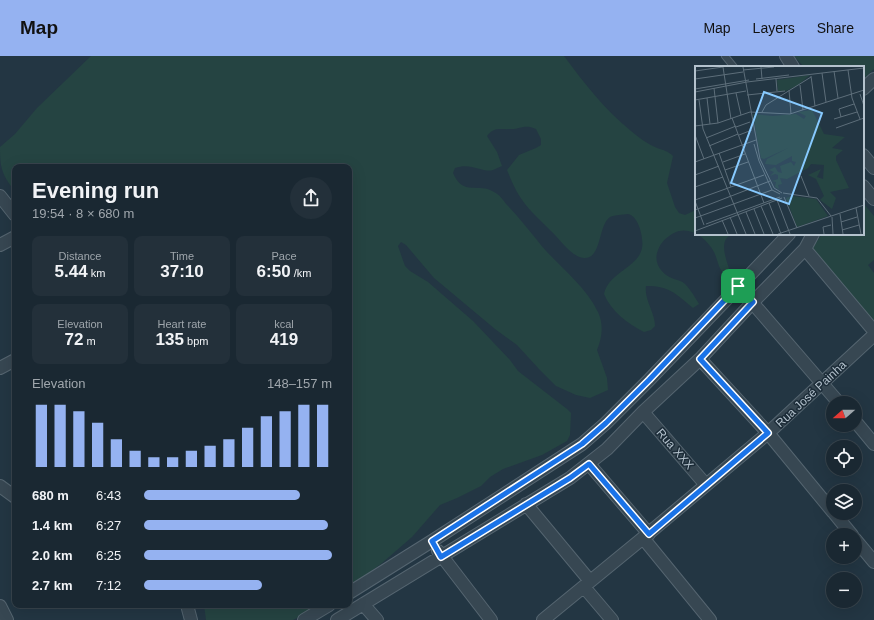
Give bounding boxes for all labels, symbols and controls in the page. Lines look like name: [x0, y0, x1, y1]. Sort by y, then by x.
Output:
text: Map: [20, 17, 58, 38]
text: Map: [703, 20, 731, 36]
text: Layers: [753, 20, 795, 36]
text: Share: [817, 20, 854, 36]
inset map: [695, 66, 864, 235]
button: share: [290, 177, 332, 219]
text: Evening run: [32, 178, 159, 203]
text: 19:54 · 8 × 680 m: [32, 206, 134, 221]
text: Distance: [59, 250, 101, 262]
text: Time: [170, 250, 194, 262]
text: Pace: [271, 250, 297, 262]
text: 5.44: [55, 262, 88, 281]
text: 37:10: [160, 262, 204, 281]
text: 6:50: [257, 262, 291, 281]
text: km: [88, 267, 105, 279]
text: /km: [291, 267, 311, 279]
pin: [721, 269, 755, 303]
icon: arrive: [727, 275, 749, 297]
text: Elevation: [57, 318, 103, 330]
text: Heart rate: [158, 318, 206, 330]
text: kcal: [274, 318, 294, 330]
text: 72: [64, 330, 83, 349]
text: 135: [156, 330, 184, 349]
text: 419: [270, 330, 298, 349]
text: m: [83, 335, 96, 347]
text: bpm: [184, 335, 208, 347]
street label: Rua José Painha: [773, 357, 849, 430]
text: Elevation: [32, 376, 85, 391]
text: 148–157 m: [267, 376, 332, 391]
north arrow: [826, 396, 862, 432]
map controls: [826, 396, 862, 608]
street label: Rua XXX: [654, 426, 696, 472]
button: locate: [826, 440, 862, 476]
button: layers: [826, 484, 862, 520]
text: 680 m: [32, 488, 69, 503]
text: 6:43: [96, 488, 121, 503]
text: 1.4 km: [32, 518, 72, 533]
text: 6:27: [96, 518, 121, 533]
button: +: [826, 528, 862, 564]
text: 2.0 km: [32, 548, 72, 563]
text: 6:25: [96, 548, 121, 563]
button: −: [826, 572, 862, 608]
text: 2.7 km: [32, 578, 72, 593]
text: 7:12: [96, 578, 121, 593]

